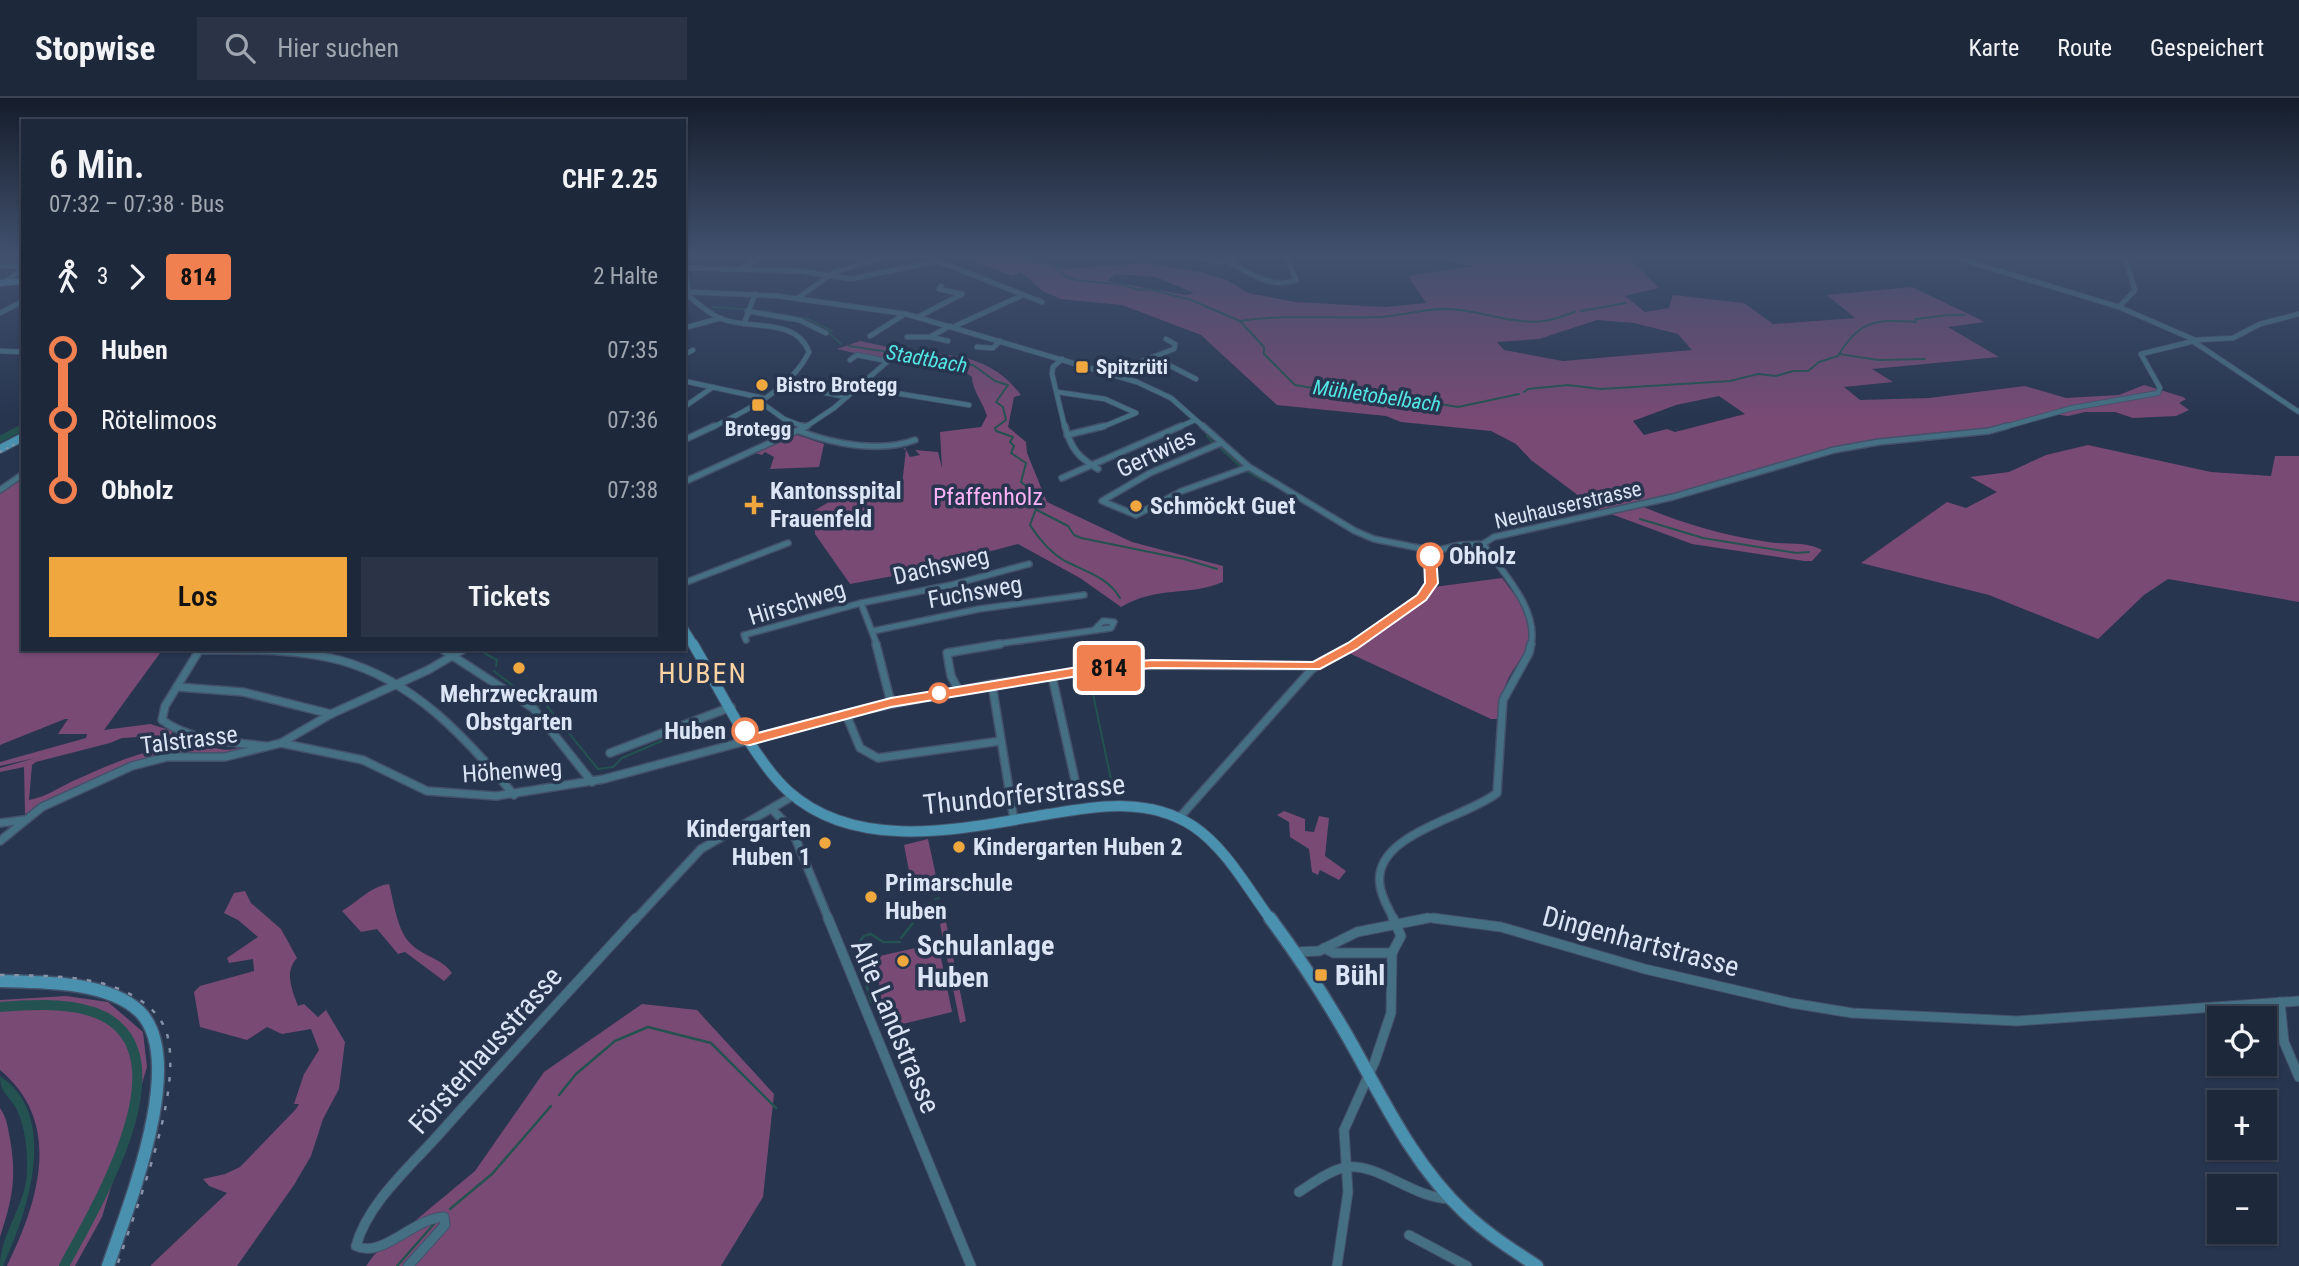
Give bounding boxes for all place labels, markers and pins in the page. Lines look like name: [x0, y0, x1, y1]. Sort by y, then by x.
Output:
place label: Spitzrüti: [1096, 355, 1168, 379]
marker: Spitzrüti: [1074, 359, 1090, 375]
place label: Bistro Brotegg: [776, 373, 897, 397]
marker: Bistro Brotegg: [754, 377, 770, 393]
marker: Brotegg: [750, 397, 766, 413]
place label: Brotegg: [725, 417, 791, 441]
place label: Kantonsspital Frauenfeld: [770, 477, 902, 533]
place label: Schmöckt Guet: [1150, 492, 1296, 520]
marker: Kantonsspital Frauenfeld: [744, 495, 764, 515]
marker: Schmöckt Guet: [1128, 498, 1144, 514]
place label: Obholz: [1449, 542, 1516, 570]
marker: Obholz: [1417, 543, 1443, 569]
marker: Mehrzweckraum Obstgarten: [511, 660, 527, 676]
place label: Mehrzweckraum Obstgarten: [440, 680, 598, 736]
unlabelled marker: [929, 683, 949, 703]
place label: Huben: [664, 717, 726, 745]
marker: Huben: [732, 718, 758, 744]
place label: Kindergarten Huben 1: [686, 815, 811, 871]
place label: Kindergarten Huben 2: [973, 833, 1183, 861]
marker: Kindergarten Huben 1: [817, 835, 833, 851]
marker: Kindergarten Huben 2: [951, 839, 967, 855]
place label: Primarschule Huben: [885, 869, 1013, 925]
marker: Primarschule Huben: [863, 889, 879, 905]
place label: Schulanlage Huben: [917, 929, 1054, 994]
marker: Schulanlage Huben: [895, 953, 911, 969]
place label: Bühl: [1335, 959, 1385, 992]
marker: Bühl: [1313, 967, 1329, 983]

